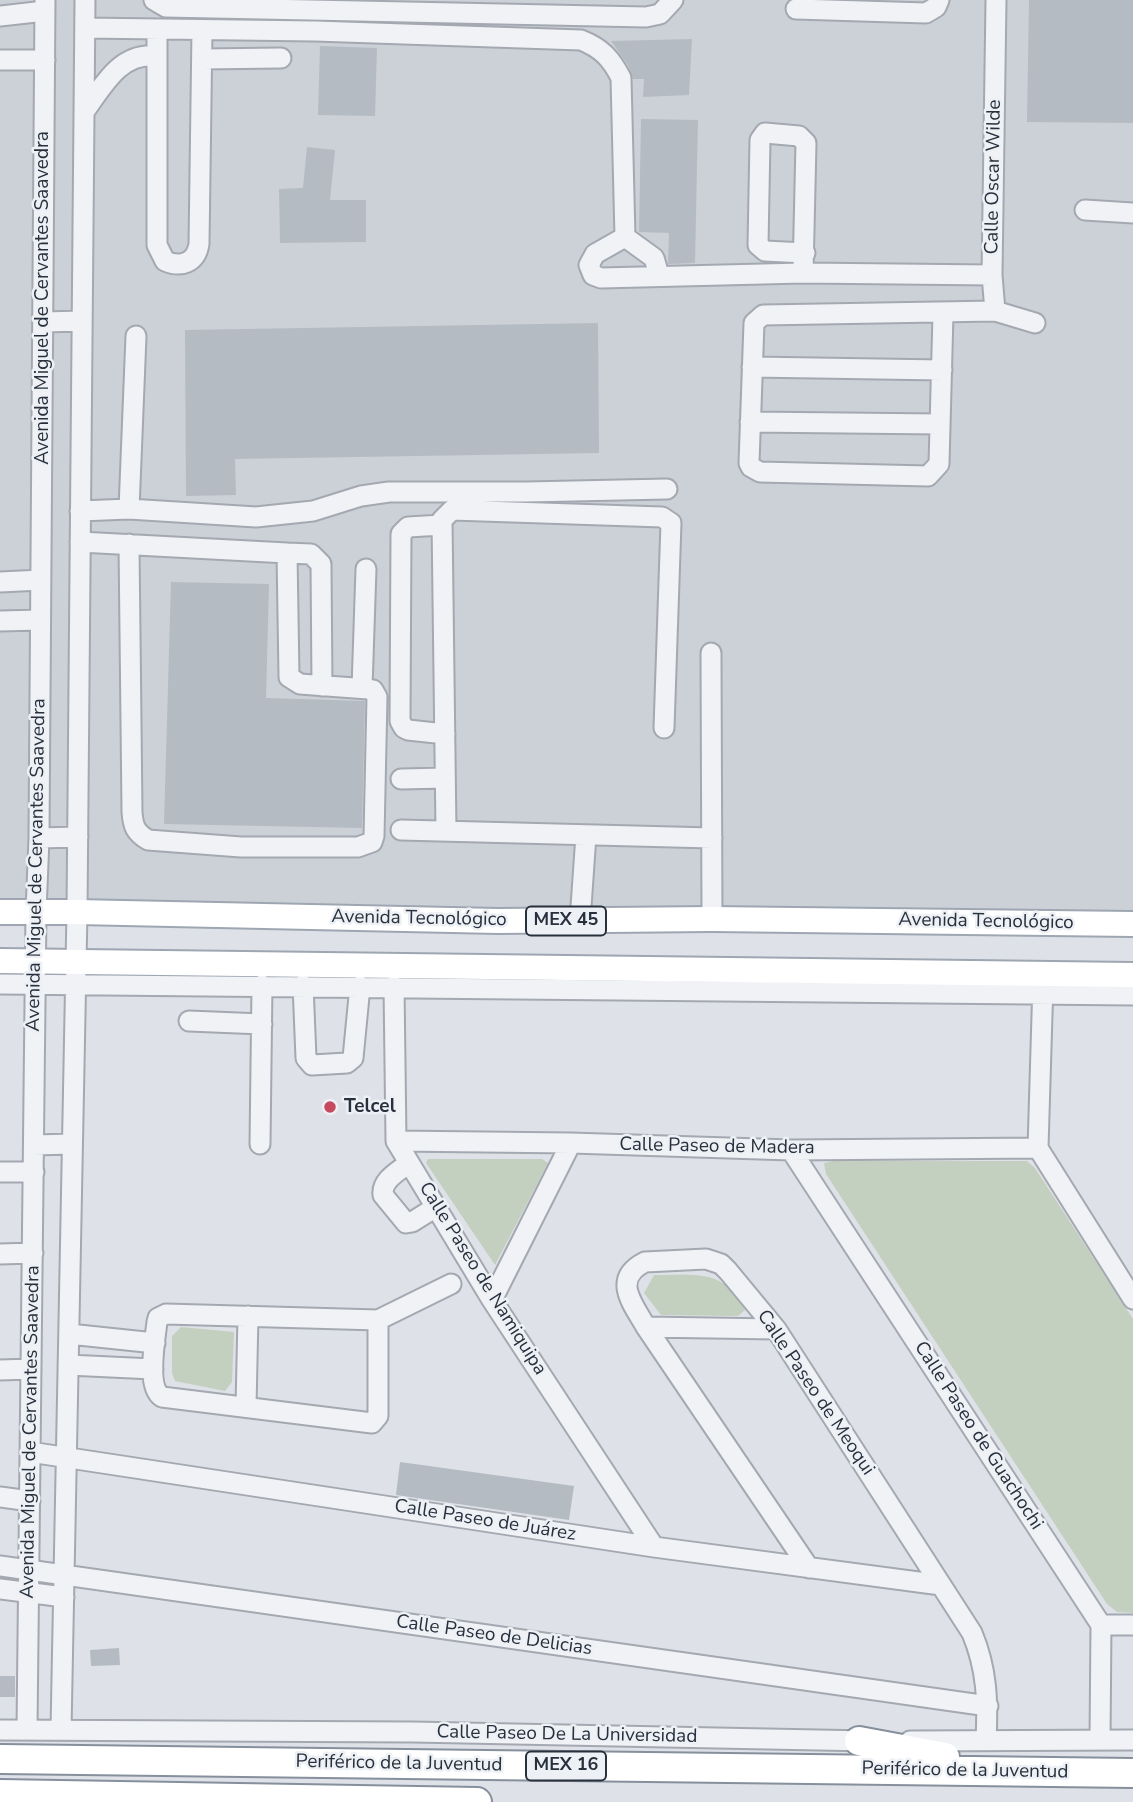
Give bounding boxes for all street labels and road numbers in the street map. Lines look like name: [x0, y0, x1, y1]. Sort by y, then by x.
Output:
street label: Calle Oscar Wilde: [981, 99, 1007, 255]
street label: Avenida Miguel de Cervantes Saavedra: [32, 131, 54, 465]
street label: Avenida Miguel de Cervantes Saavedra: [23, 698, 51, 1032]
street label: Avenida Tecnológico: [331, 906, 507, 932]
road number: MEX 45: [526, 906, 606, 936]
street label: Avenida Tecnológico: [898, 909, 1074, 935]
street label: Calle Paseo de Madera: [619, 1134, 815, 1160]
street label: Calle Paseo de Namiquipa: [413, 1178, 551, 1380]
street label: Avenida Miguel de Cervantes Saavedra: [17, 1265, 45, 1599]
street label: Calle Paseo de Meoqui: [751, 1306, 879, 1480]
street label: Calle Paseo de Guachochi: [909, 1338, 1047, 1534]
street label: Calle Paseo de Juárez: [393, 1495, 577, 1547]
street label: Calle Paseo de Delicias: [395, 1611, 593, 1661]
street label: Calle Paseo De La Universidad: [436, 1721, 698, 1749]
street label: Periférico de la Juventud: [295, 1751, 503, 1777]
road number: MEX 16: [526, 1751, 606, 1780]
street label: Periférico de la Juventud: [861, 1758, 1069, 1784]

